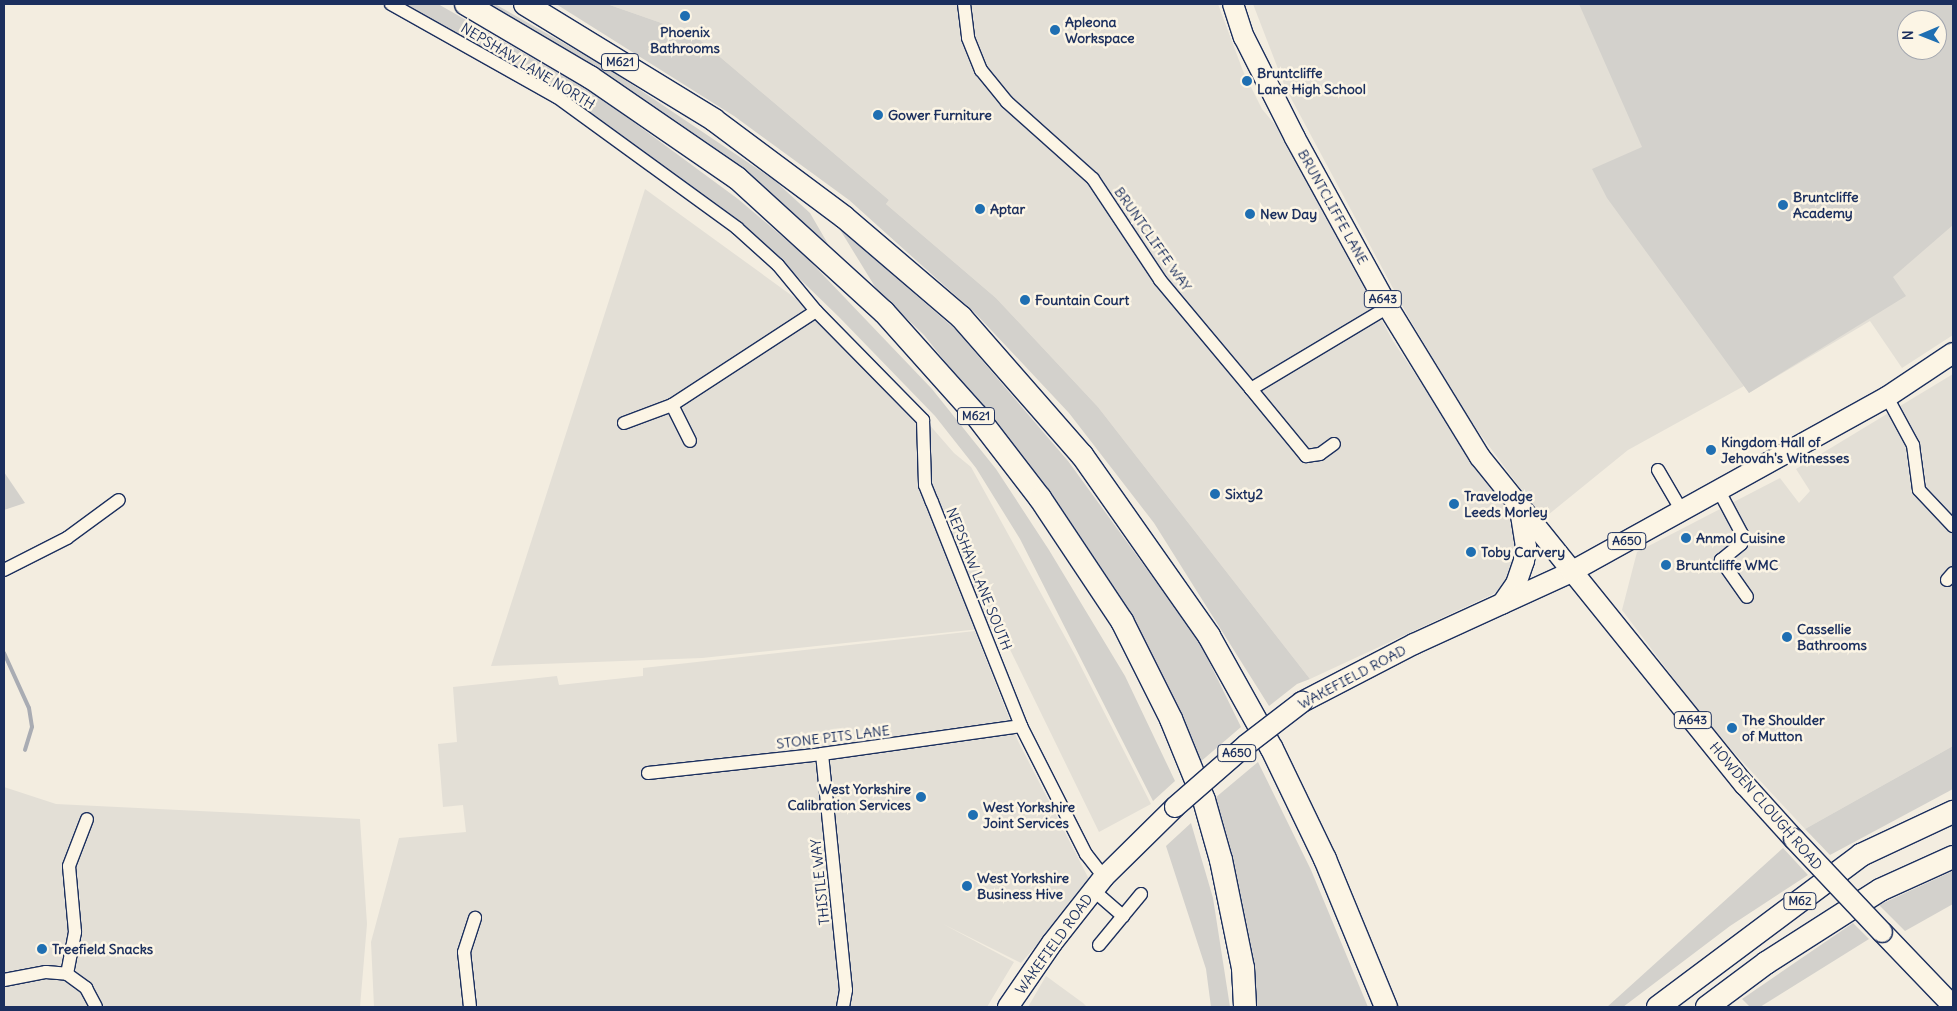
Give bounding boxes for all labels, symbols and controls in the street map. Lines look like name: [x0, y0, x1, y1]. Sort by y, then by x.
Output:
marker: Phoenix Bathrooms: [679, 10, 691, 22]
north arrow: [1897, 10, 1947, 60]
place label: Apleona Workspace: [1065, 14, 1135, 46]
street label: NEPSHAW LANE NORTH: [458, 19, 598, 113]
place label: Phoenix Bathrooms: [650, 24, 720, 56]
marker: Apleona Workspace: [1049, 24, 1061, 36]
text: N: [1899, 30, 1917, 40]
road number: M621: [600, 52, 640, 72]
place label: Bruntcliffe Lane High School: [1257, 65, 1366, 98]
marker: Bruntcliffe Lane High School: [1241, 75, 1253, 87]
place label: Gower Furniture: [888, 107, 992, 123]
marker: Gower Furniture: [872, 109, 884, 121]
street label: BRUNTCLIFFE LANE: [1294, 146, 1372, 268]
street label: BRUNTCLIFFE WAY: [1111, 184, 1195, 294]
place label: Bruntcliffe Academy: [1793, 189, 1859, 222]
marker: Bruntcliffe Academy: [1777, 199, 1789, 211]
place label: Aptar: [990, 201, 1025, 217]
marker: Aptar: [974, 203, 986, 215]
place label: New Day: [1260, 206, 1317, 222]
marker: New Day: [1244, 208, 1256, 220]
road number: A643: [1363, 290, 1403, 308]
place label: Fountain Court: [1035, 292, 1129, 308]
marker: Fountain Court: [1019, 294, 1031, 306]
road number: M621: [956, 406, 996, 426]
place label: Kingdom Hall of Jehovah's Witnesses: [1721, 434, 1849, 467]
marker: Kingdom Hall of Jehovah's Witnesses: [1705, 444, 1717, 456]
place label: Sixty2: [1225, 486, 1263, 502]
marker: Sixty2: [1209, 488, 1221, 500]
place label: Travelodge Leeds Morley: [1464, 488, 1548, 520]
marker: Travelodge Leeds Morley: [1448, 498, 1460, 510]
street label: NEPSHAW LANE SOUTH: [943, 505, 1015, 653]
place label: Anmol Cuisine: [1696, 530, 1785, 546]
road number: A650: [1607, 532, 1647, 550]
marker: Anmol Cuisine: [1680, 532, 1692, 544]
place label: Toby Carvery: [1481, 544, 1565, 560]
marker: Toby Carvery: [1465, 546, 1477, 558]
place label: Bruntcliffe WMC: [1676, 557, 1778, 573]
marker: Bruntcliffe WMC: [1660, 559, 1672, 571]
place label: Cassellie Bathrooms: [1797, 621, 1867, 654]
marker: Cassellie Bathrooms: [1781, 631, 1793, 643]
street label: WAKEFIELD ROAD: [1295, 641, 1409, 713]
road number: A643: [1673, 710, 1713, 730]
place label: The Shoulder of Mutton: [1742, 712, 1825, 744]
street label: STONE PITS LANE: [775, 722, 891, 752]
marker: The Shoulder of Mutton: [1726, 722, 1738, 734]
street label: HOWDEN CLOUGH ROAD: [1706, 739, 1826, 873]
road number: A650: [1217, 744, 1257, 762]
place label: West Yorkshire Calibration Services: [787, 781, 911, 814]
marker: West Yorkshire Calibration Services: [915, 791, 927, 803]
place label: West Yorkshire Joint Services: [983, 799, 1075, 832]
marker: West Yorkshire Joint Services: [967, 809, 979, 821]
street label: THISTLE WAY: [807, 838, 833, 926]
place label: West Yorkshire Business Hive: [977, 870, 1069, 902]
marker: West Yorkshire Business Hive: [961, 880, 973, 892]
street label: WAKEFIELD ROAD: [1012, 891, 1096, 997]
road number: M62: [1782, 891, 1818, 910]
place label: Treefield Snacks: [52, 941, 153, 957]
marker: Treefield Snacks: [36, 943, 48, 955]

